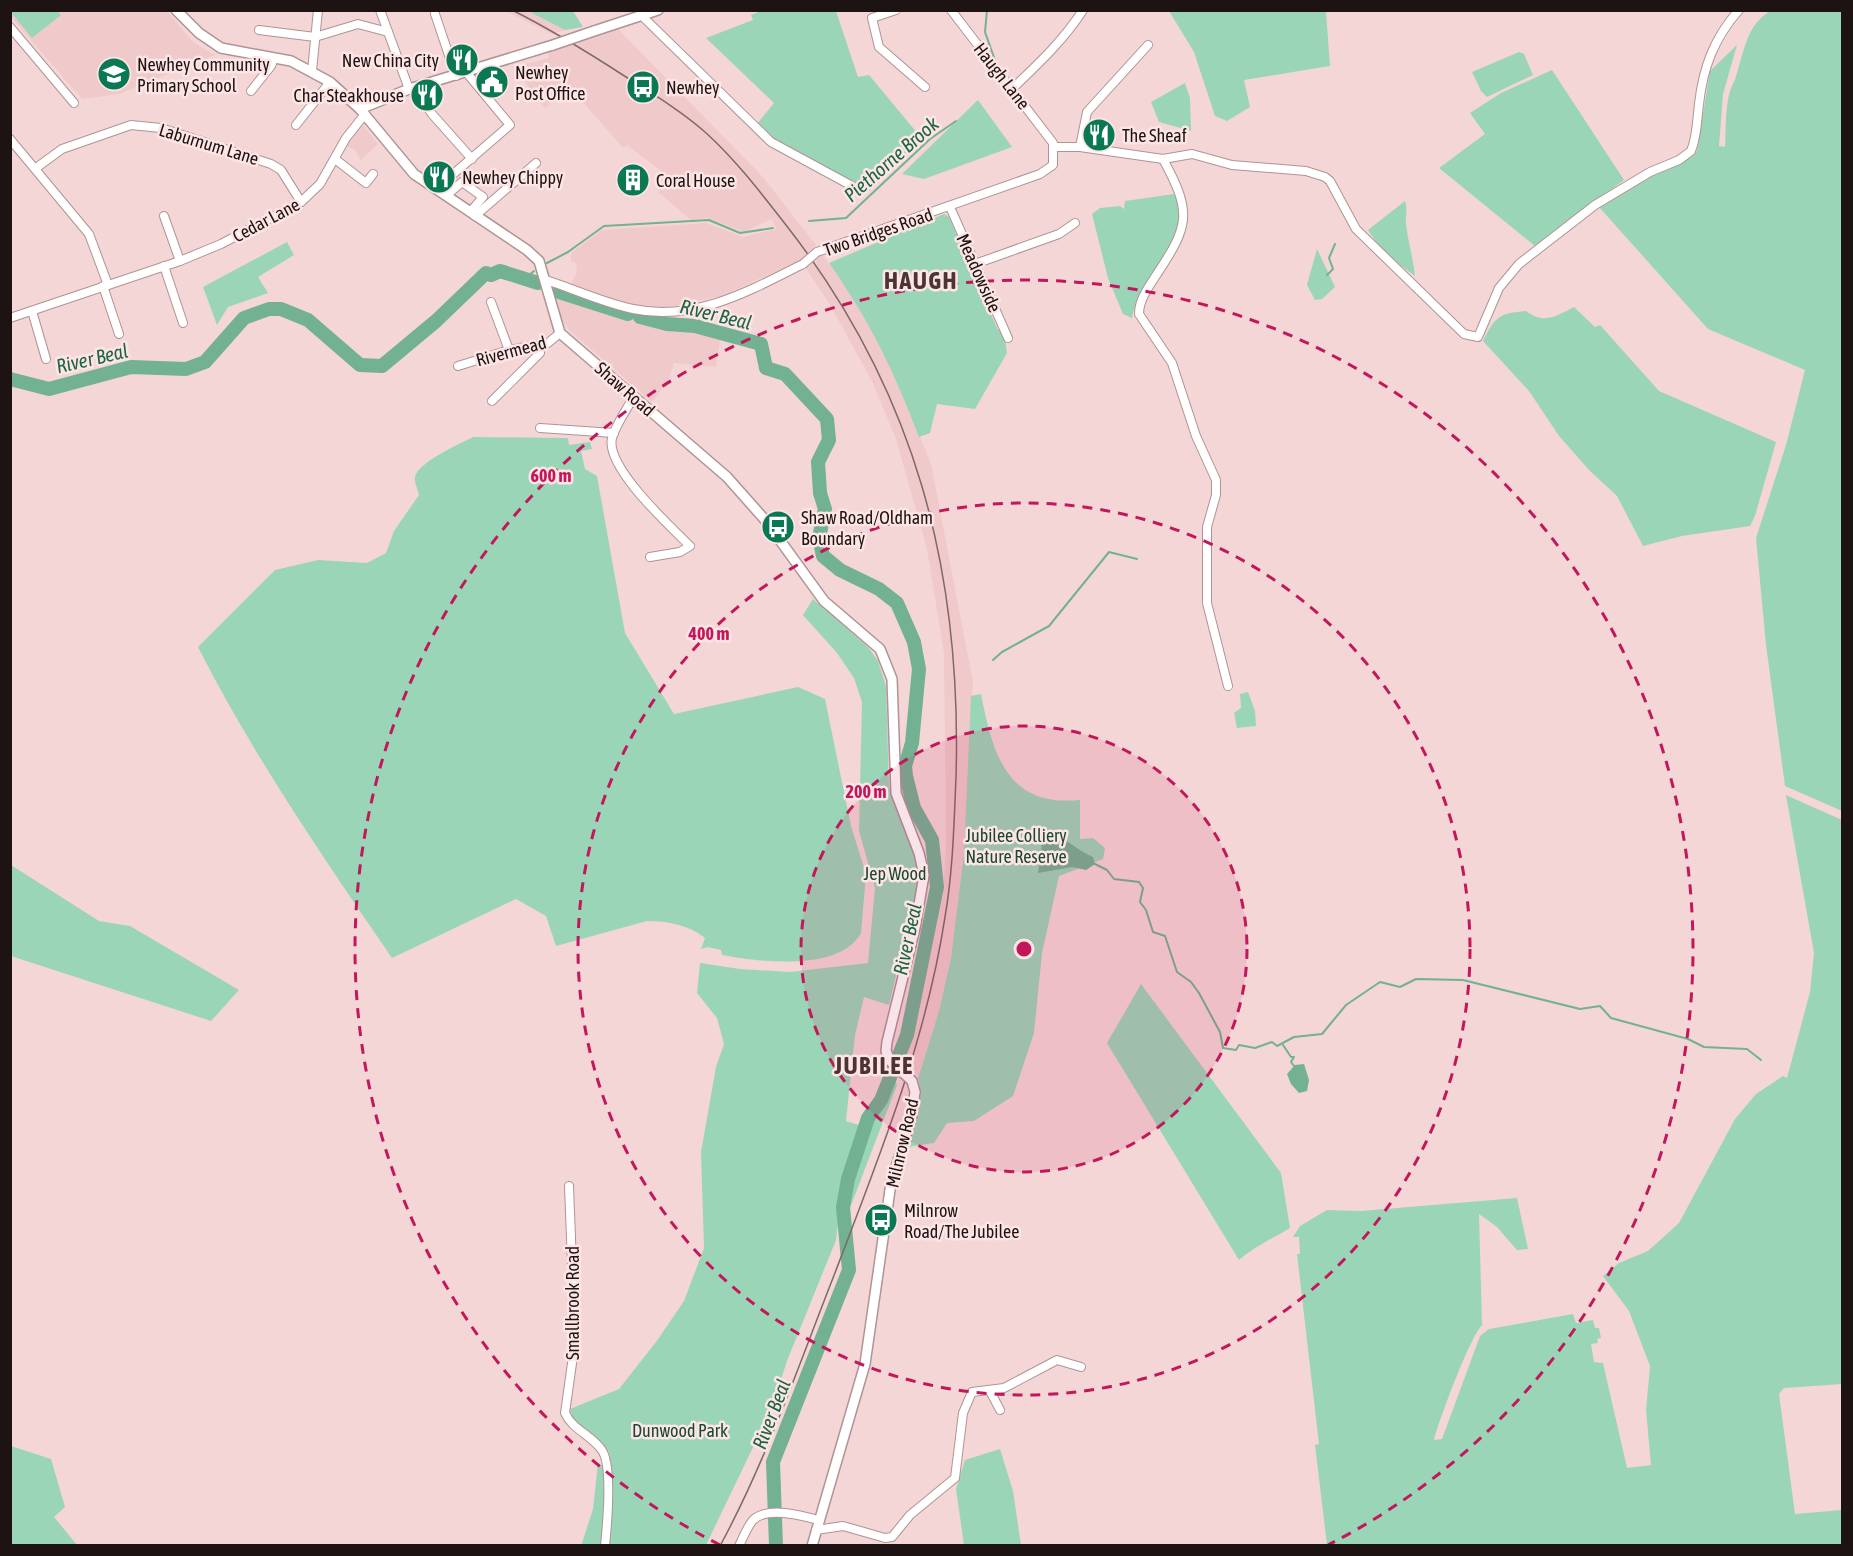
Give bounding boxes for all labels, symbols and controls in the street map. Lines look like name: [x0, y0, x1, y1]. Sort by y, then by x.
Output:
street label: Haugh Lane: [969, 39, 1035, 113]
restaurant icon: New China City: [444, 42, 480, 78]
place label: New China City: [342, 50, 439, 71]
place label: Newhey Community Primary School: [137, 54, 270, 96]
school or university icon: Newhey Community Primary School: [96, 56, 132, 92]
place label: Newhey Post Office: [515, 62, 585, 104]
public building icon: Newhey Post Office: [474, 64, 510, 100]
bus stop icon: Newhey: [625, 69, 661, 105]
restaurant icon: Char Steakhouse: [409, 77, 445, 113]
place label: Newhey: [666, 77, 720, 98]
place label: Char Steakhouse: [294, 85, 404, 106]
water label: Piethorne Brook: [839, 112, 943, 206]
restaurant icon: The Sheaf: [1081, 117, 1117, 153]
street label: Laburnum Lane: [157, 119, 261, 169]
place label: The Sheaf: [1122, 125, 1187, 146]
restaurant icon: Newhey Chippy: [421, 159, 457, 195]
building icon: Coral House: [615, 162, 651, 198]
place label: Newhey Chippy: [462, 167, 563, 188]
place label: Coral House: [656, 170, 735, 191]
street label: Cedar Lane: [229, 194, 303, 246]
street label: Two Bridges Road: [821, 204, 935, 260]
street label: Meadowside: [952, 231, 1006, 315]
district label: HAUGH: [884, 267, 958, 294]
water label: River Beal: [678, 294, 754, 334]
street label: Rivermead: [474, 332, 548, 370]
water label: River Beal: [54, 339, 130, 377]
street label: Shaw Road: [591, 357, 659, 421]
text: 600 m: [531, 465, 571, 486]
place label: Shaw Road/Oldham Boundary: [801, 507, 933, 549]
bus stop icon: Shaw Road/Oldham Boundary: [760, 509, 796, 545]
text: 400 m: [688, 623, 729, 644]
text: 200 m: [846, 781, 886, 802]
park label: Jubilee Colliery Nature Reserve: [965, 825, 1067, 867]
park label: Jep Wood: [864, 863, 926, 884]
water label: River Beal: [888, 901, 926, 977]
centre of rings: [1014, 939, 1034, 959]
district label: JUBILEE: [833, 1052, 914, 1079]
street label: Milnrow Road: [882, 1096, 922, 1190]
place label: Milnrow Road/The Jubilee: [904, 1200, 1019, 1242]
bus stop icon: Milnrow Road/The Jubilee: [863, 1202, 899, 1238]
street label: Smallbrook Road: [562, 1246, 583, 1360]
water label: River Beal: [747, 1376, 795, 1452]
park label: Dunwood Park: [632, 1420, 728, 1441]

